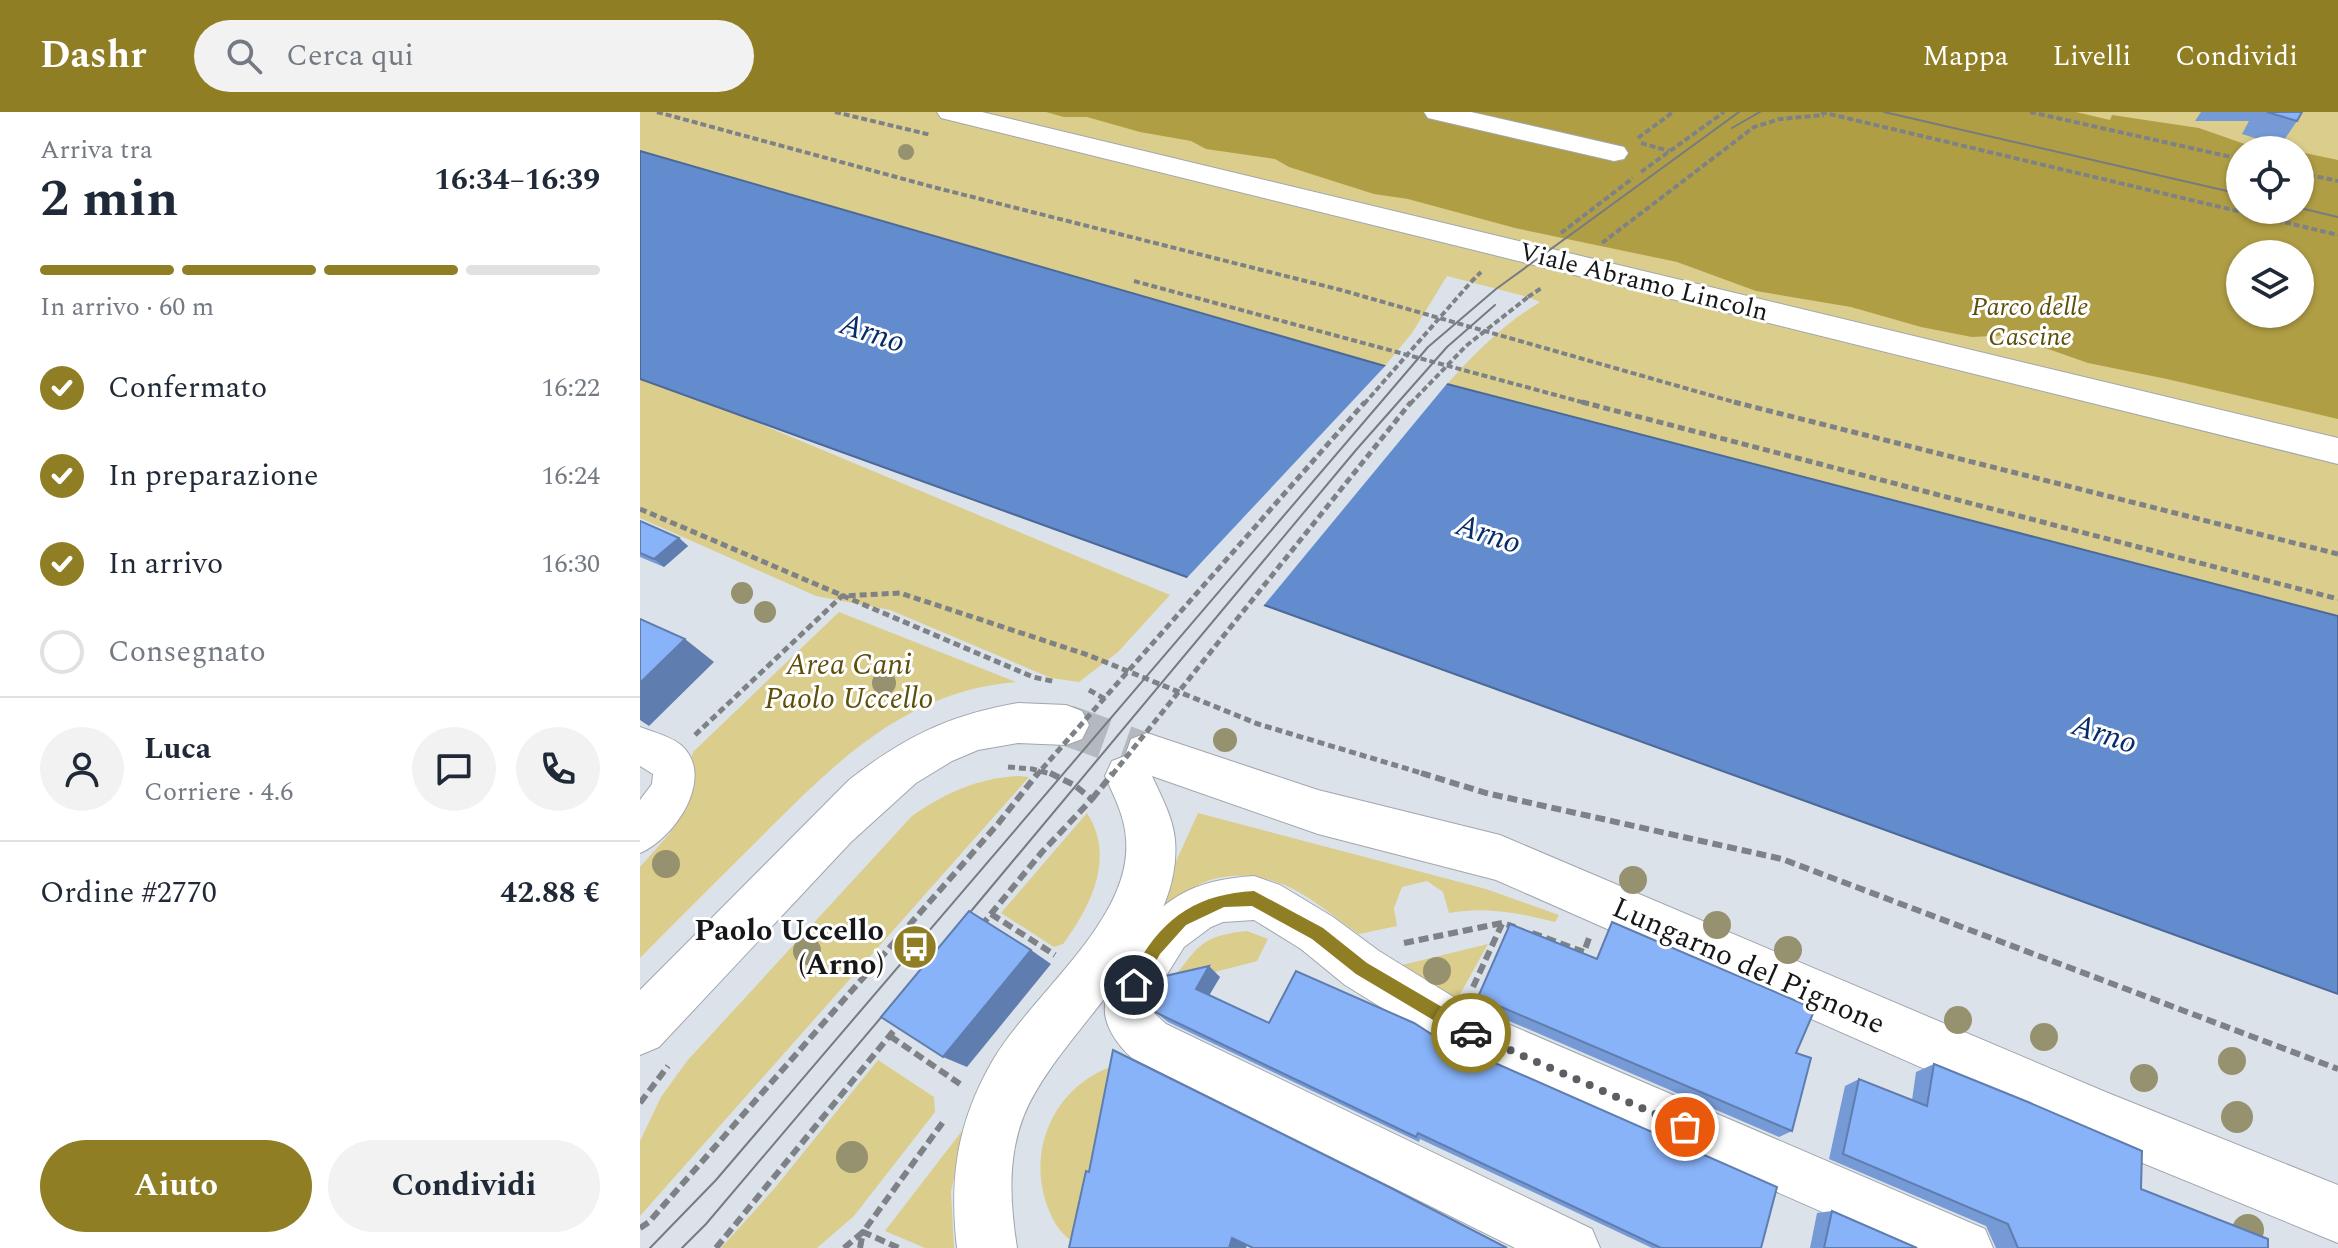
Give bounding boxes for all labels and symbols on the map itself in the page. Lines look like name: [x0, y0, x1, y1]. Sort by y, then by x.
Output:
street label: Viale Abramo Lincoln: [1515, 232, 1773, 332]
park label: Parco delle Cascine: [1971, 287, 2089, 357]
water label: Arno: [833, 300, 912, 367]
water label: Arno: [1449, 501, 1528, 568]
park label: Area Cani Paolo Uccello: [764, 642, 934, 722]
water label: Arno: [2065, 701, 2144, 768]
street label: Lungarno del Pignone: [1605, 885, 1893, 1047]
place label: Paolo Uccello (Arno): [694, 908, 884, 988]
bus stop icon: Paolo Uccello (Arno): [891, 923, 939, 971]
pin: [1100, 951, 1168, 1019]
courier: [1431, 993, 1511, 1073]
pin: [1651, 1093, 1719, 1161]

